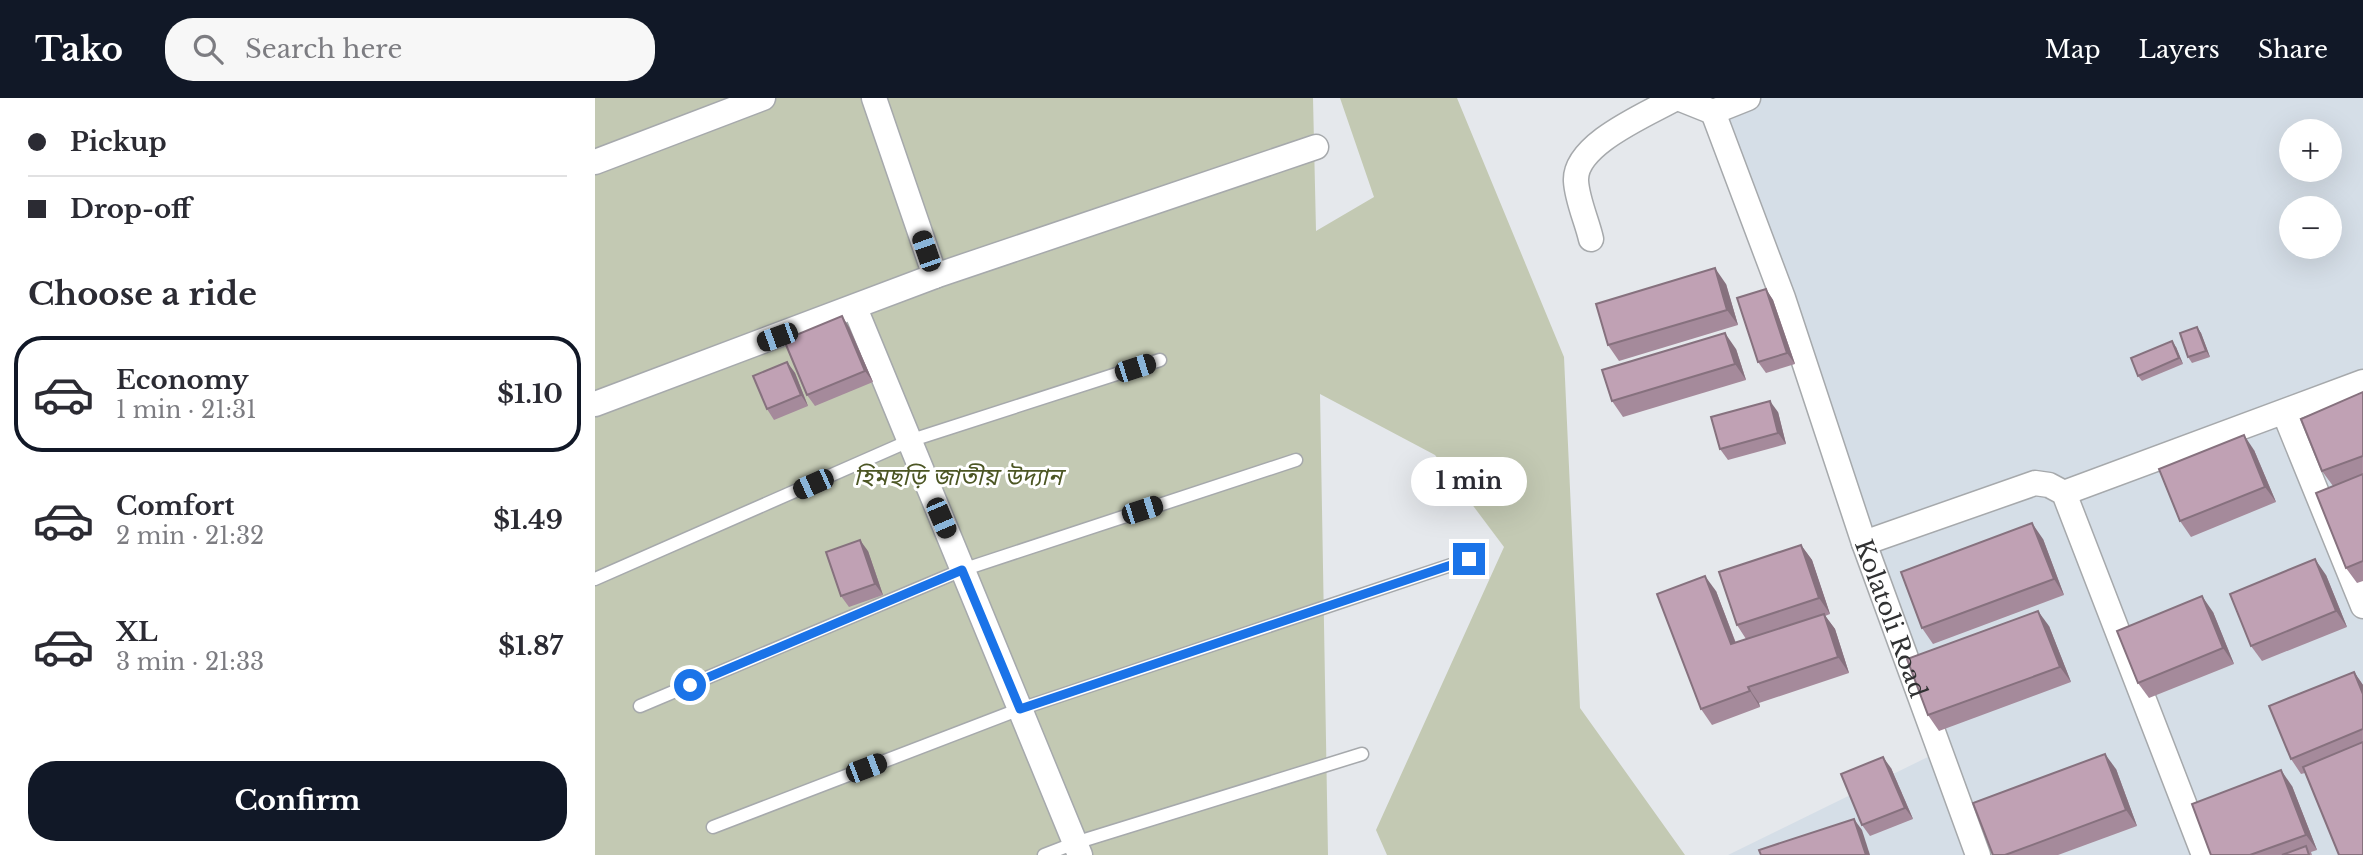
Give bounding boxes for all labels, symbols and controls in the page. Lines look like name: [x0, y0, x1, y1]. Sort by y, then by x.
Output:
search box: [165, 18, 655, 81]
text: Tako: [35, 29, 123, 70]
icon: search: [189, 30, 227, 68]
text: Search here: [245, 33, 402, 65]
text: Map: [2045, 35, 2101, 64]
text: Layers: [2139, 35, 2220, 64]
text: Share: [2258, 35, 2328, 64]
map controls: [2279, 119, 2342, 259]
button: +: [2279, 119, 2342, 182]
text: Pickup: [70, 126, 167, 158]
text: Drop-off: [70, 193, 191, 225]
button: −: [2279, 196, 2342, 259]
car: [910, 228, 943, 274]
text: Choose a ride: [28, 274, 257, 314]
car: [754, 320, 801, 354]
car: [1112, 352, 1159, 384]
icon: car: [32, 363, 95, 426]
text: Economy: [116, 364, 249, 396]
text: $1.10: [497, 378, 563, 410]
text: 1 min · 21:31: [116, 396, 256, 424]
callout: 1 min: [1411, 458, 1527, 506]
park label: হিমছড়ি জাতীয় উদ্যান: [854, 462, 1067, 491]
car: [790, 466, 837, 502]
text: 1 min: [1436, 467, 1502, 495]
icon: car: [32, 489, 95, 552]
text: Comfort: [116, 490, 234, 522]
car: [1119, 494, 1166, 526]
car: [924, 495, 959, 541]
text: $1.49: [493, 504, 563, 536]
text: 2 min · 21:32: [116, 522, 264, 550]
street label: Kolatoli Road: [1849, 535, 1934, 701]
route end: [1453, 543, 1485, 575]
icon: car: [32, 615, 95, 678]
text: XL: [116, 616, 158, 648]
text: $1.87: [498, 630, 563, 662]
text: 3 min · 21:33: [116, 648, 264, 676]
route start: [674, 669, 706, 701]
car: [843, 751, 890, 785]
button: Confirm: [28, 761, 567, 841]

